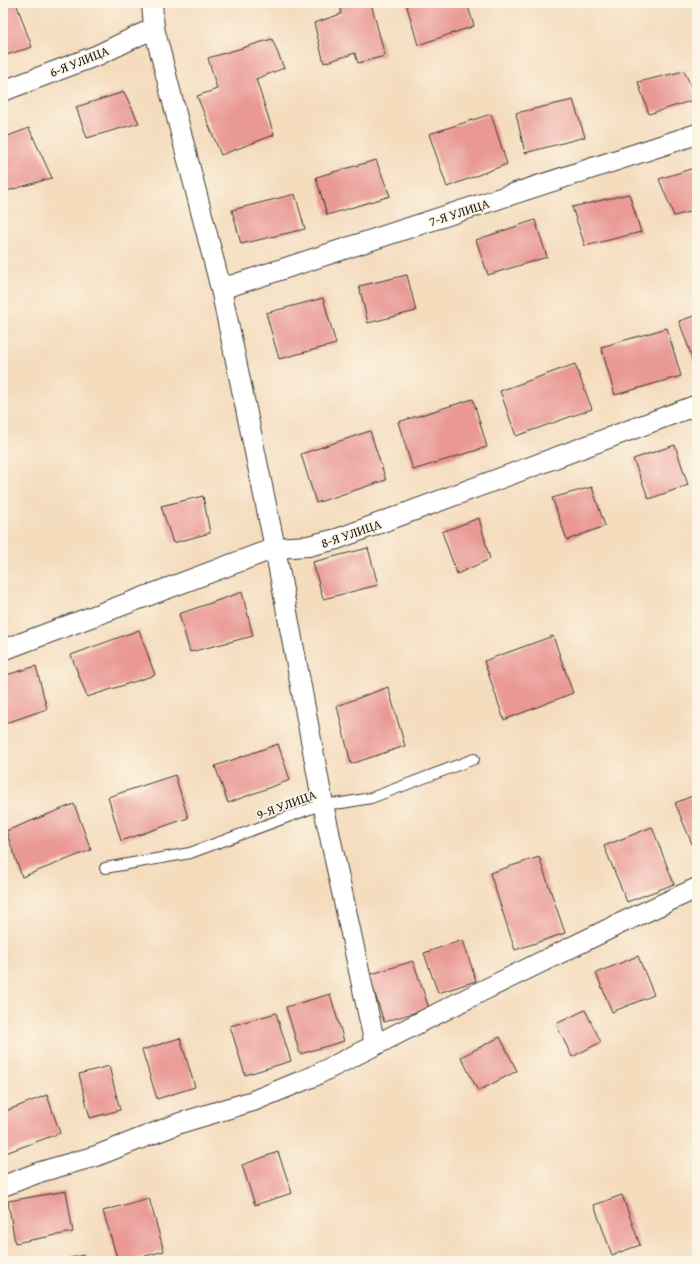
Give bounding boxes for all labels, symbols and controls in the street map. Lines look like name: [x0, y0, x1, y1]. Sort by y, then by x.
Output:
street label: 6-Я УЛИЦА: [47, 41, 112, 82]
street label: 7-Я УЛИЦА: [427, 194, 492, 231]
street label: 8-Я УЛИЦА: [319, 514, 384, 553]
street label: 9-Я УЛИЦА: [254, 785, 319, 824]

